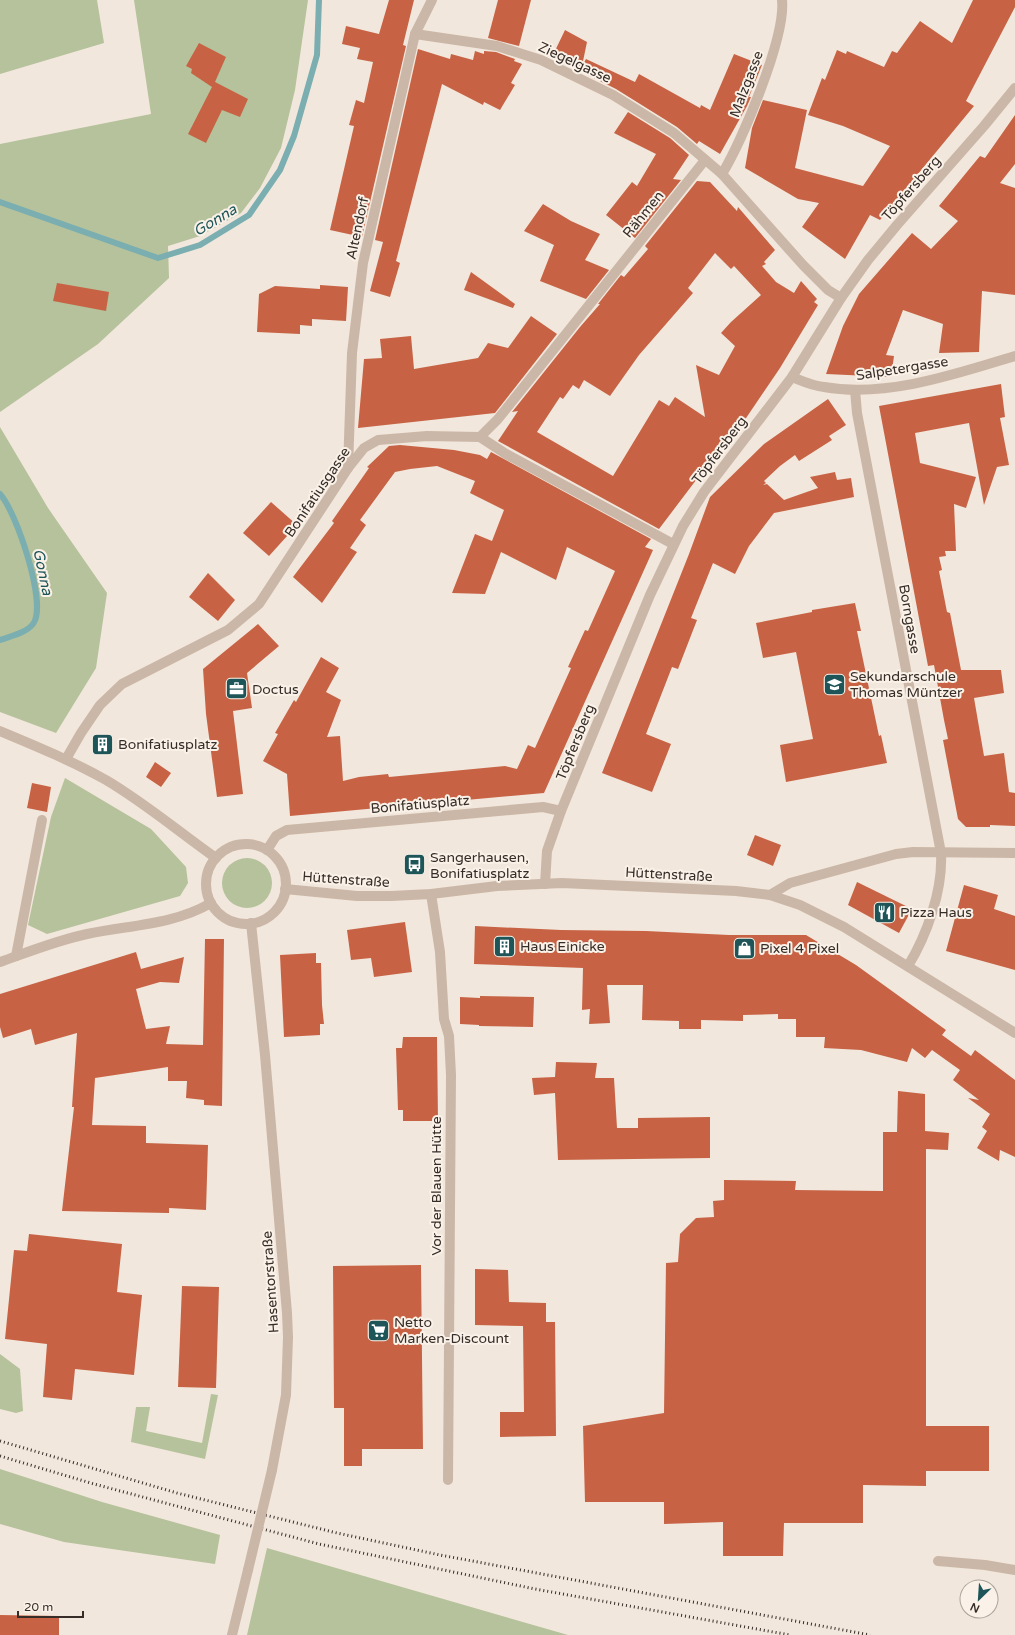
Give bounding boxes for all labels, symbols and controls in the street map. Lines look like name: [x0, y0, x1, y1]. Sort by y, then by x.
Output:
street label: Ziegelgasse: [536, 38, 614, 87]
street label: Malzgasse: [726, 48, 767, 120]
street label: Töpfersberg: [879, 152, 944, 224]
street label: Rähmen: [619, 187, 668, 241]
street label: Altendorf: [343, 195, 373, 261]
water label: Gonna: [190, 200, 240, 240]
street label: Salpetergasse: [855, 353, 949, 384]
street label: Töpfersberg: [688, 413, 750, 488]
street label: Bonifatiusgasse: [281, 444, 354, 541]
water label: Gonna: [29, 547, 57, 597]
street label: Borngasse: [895, 583, 924, 655]
place label: Sekundarschule Thomas Müntzer: [850, 668, 963, 701]
school or university icon: Sekundarschule Thomas Müntzer: [821, 671, 847, 697]
office icon: Doctus: [223, 676, 249, 702]
place label: Doctus: [252, 681, 299, 698]
street label: Töpfersberg: [552, 702, 598, 783]
building icon: Bonifatiusplatz: [90, 731, 116, 757]
place label: Bonifatiusplatz: [118, 736, 217, 753]
street label: Bonifatiusplatz: [370, 792, 470, 817]
place label: Sangerhausen, Bonifatiusplatz: [430, 849, 529, 882]
bus stop icon: Sangerhausen, Bonifatiusplatz: [402, 852, 428, 878]
street label: Hüttenstraße: [625, 864, 713, 885]
street label: Hüttenstraße: [302, 868, 390, 891]
restaurant icon: Pizza Haus: [872, 899, 898, 925]
place label: Pizza Haus: [900, 904, 972, 921]
building icon: Haus Einicke: [492, 933, 518, 959]
shop icon: Pixel 4 Pixel: [731, 935, 757, 961]
place label: Haus Einicke: [520, 938, 605, 955]
place label: Pixel 4 Pixel: [760, 940, 839, 957]
street label: Vor der Blauen Hütte: [428, 1116, 445, 1256]
street label: Hasentorstraße: [258, 1230, 283, 1334]
place label: Netto Marken-Discount: [394, 1314, 510, 1347]
supermarket icon: Netto Marken-Discount: [365, 1317, 391, 1343]
north arrow: [959, 1579, 999, 1619]
scale bar: [18, 1593, 83, 1619]
text: 20 m: [24, 1600, 53, 1614]
text: N: [968, 1600, 982, 1615]

